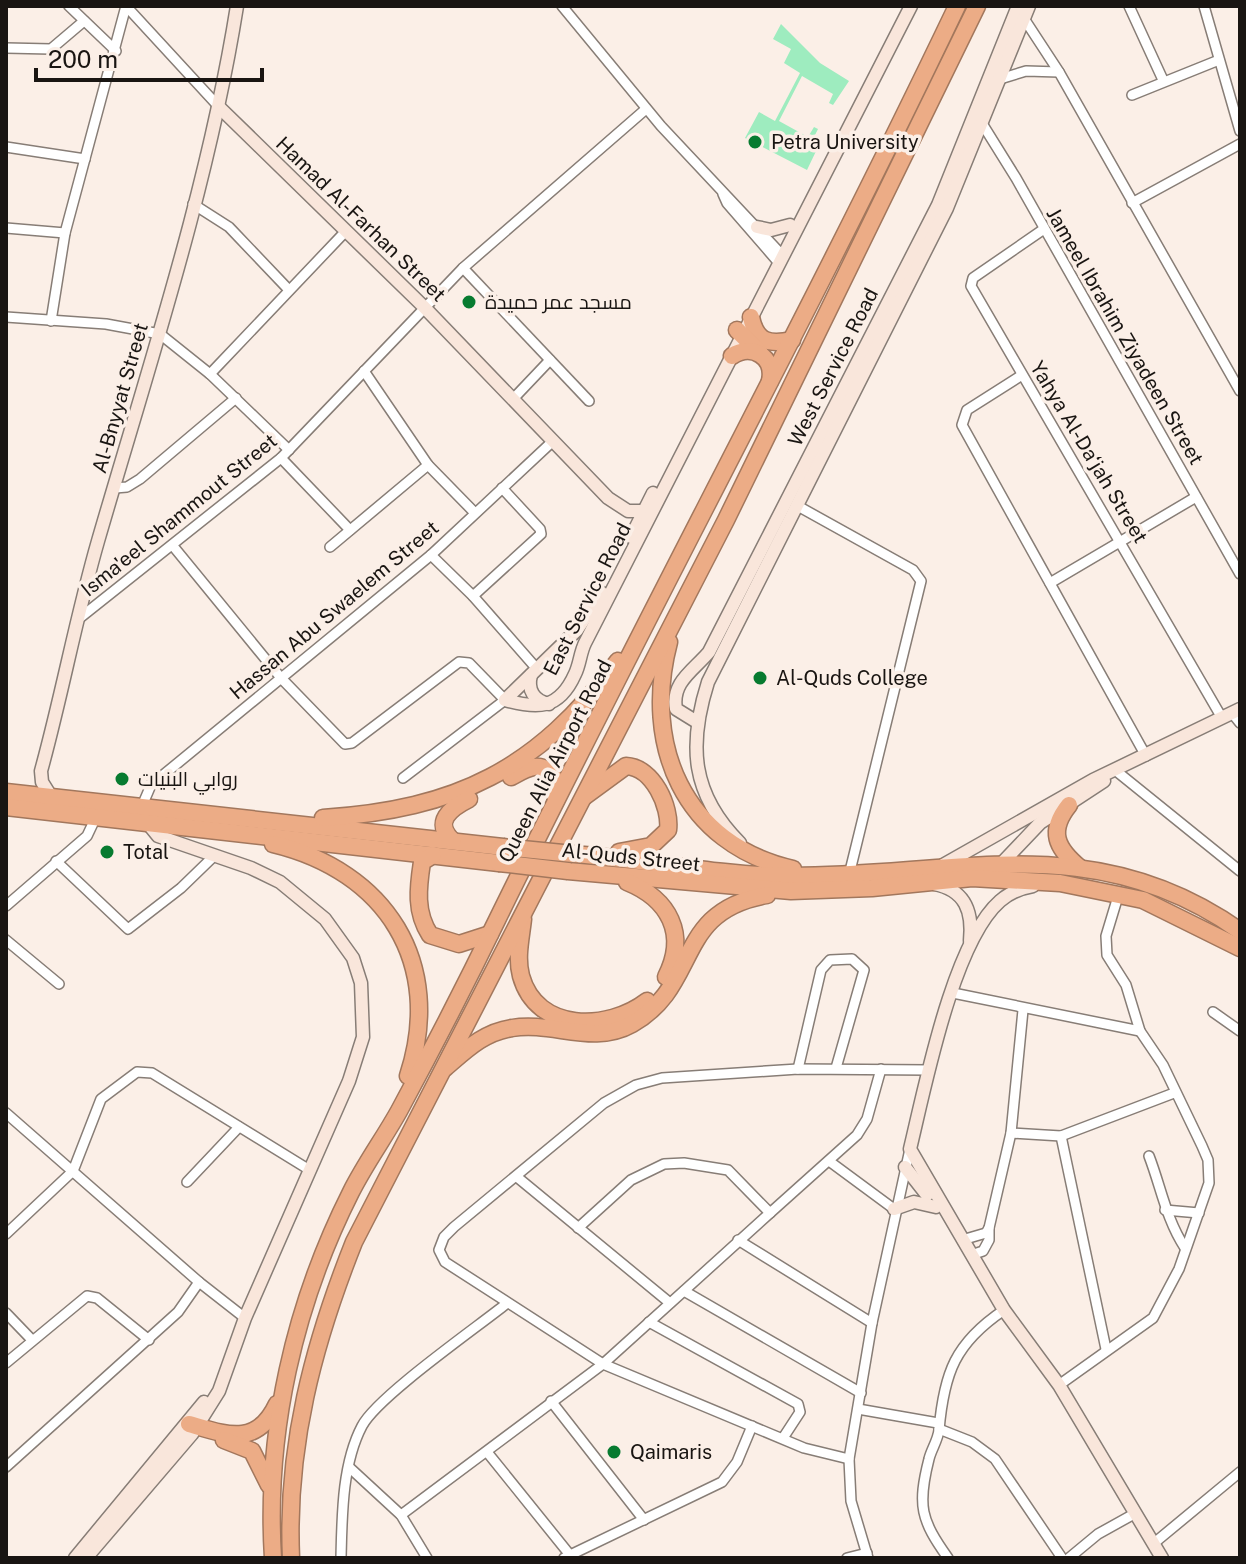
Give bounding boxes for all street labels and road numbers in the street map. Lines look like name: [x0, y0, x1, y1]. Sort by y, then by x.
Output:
street label: Hamad Al-Farhan Street: [271, 132, 451, 306]
street label: Jameel Ibrahim Ziyadeen Street: [1041, 203, 1209, 469]
street label: West Service Road: [783, 284, 883, 450]
street label: Al-Bnyyat Street: [87, 320, 153, 476]
street label: Yahya Al-Da‘jah Street: [1025, 357, 1153, 547]
street label: Isma'eel Shammout Street: [76, 429, 282, 601]
street label: Hassan Abu Swaelem Street: [225, 516, 443, 704]
street label: East Service Road: [538, 519, 636, 679]
street label: Queen Alia Airport Road: [493, 656, 617, 866]
street label: Al-Quds Street: [560, 838, 702, 876]

